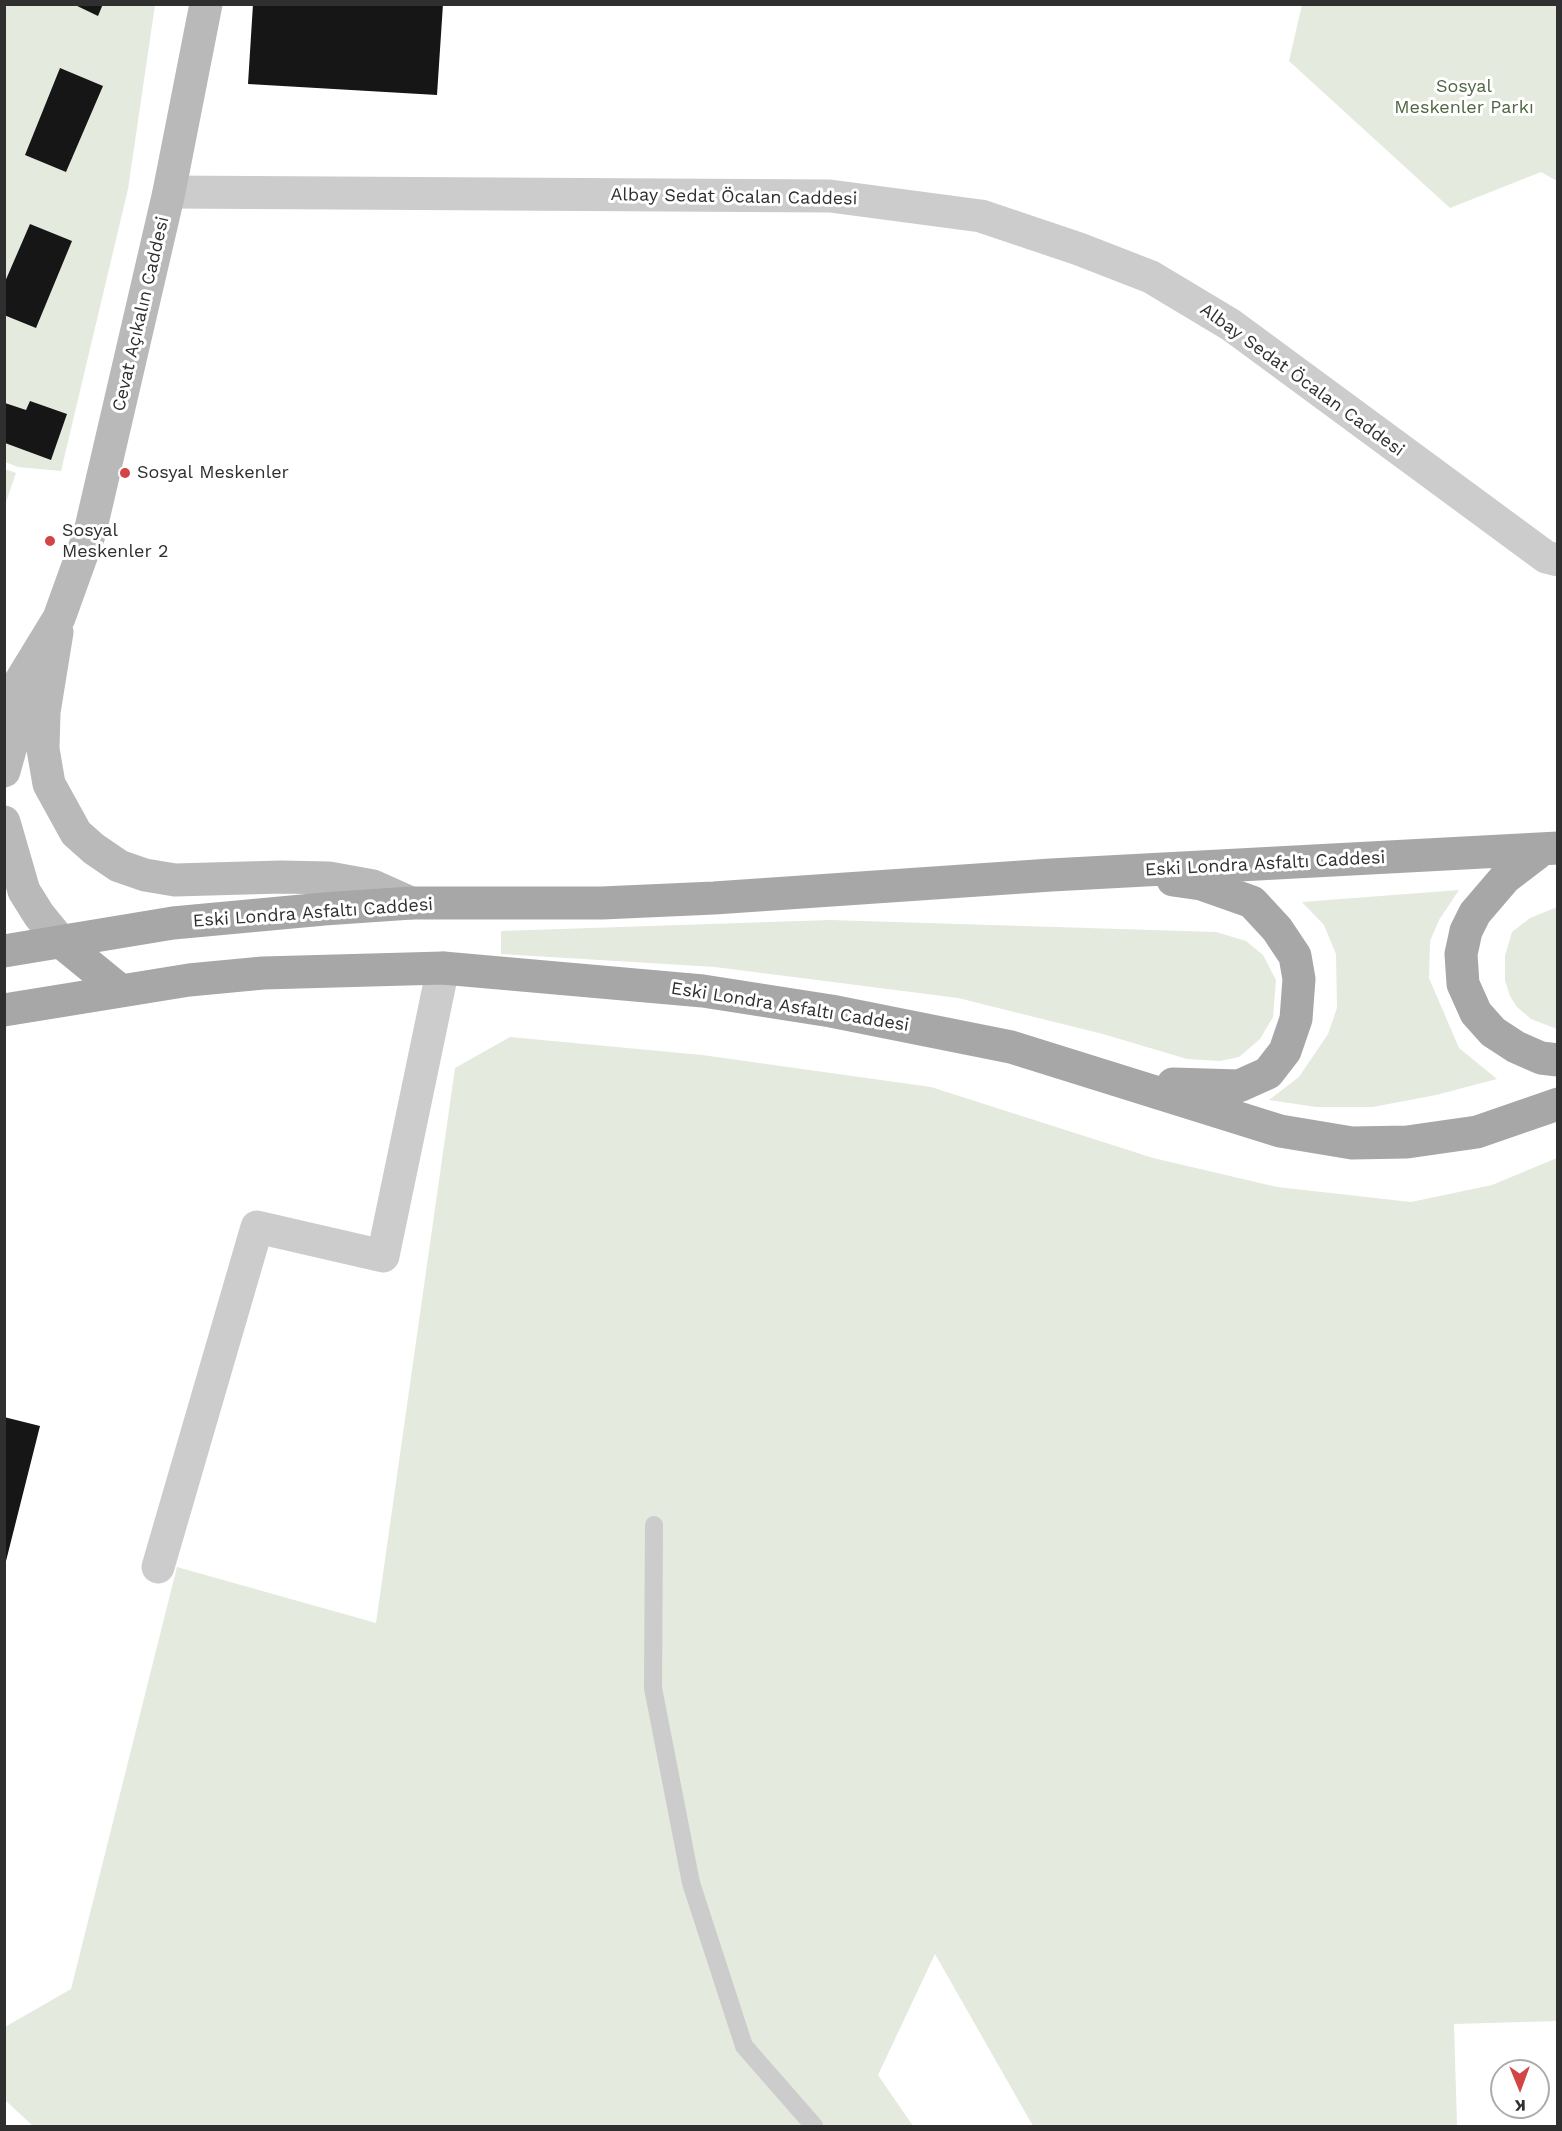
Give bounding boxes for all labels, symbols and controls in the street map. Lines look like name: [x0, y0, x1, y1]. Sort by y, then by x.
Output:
park label: Sosyal Meskenler Parkı: [1394, 76, 1534, 118]
street label: Albay Sedat Öcalan Caddesi: [610, 184, 858, 210]
street label: Cevat Açıkalın Caddesi: [108, 214, 174, 414]
street label: Albay Sedat Öcalan Caddesi: [1196, 299, 1408, 461]
place label: Sosyal Meskenler: [137, 462, 289, 484]
marker: Sosyal Meskenler: [118, 466, 132, 480]
place label: Sosyal Meskenler 2: [62, 520, 168, 562]
marker: Sosyal Meskenler 2: [43, 534, 57, 548]
street label: Eski Londra Asfaltı Caddesi: [1144, 847, 1386, 881]
street label: Eski Londra Asfaltı Caddesi: [192, 894, 434, 932]
street label: Eski Londra Asfaltı Caddesi: [669, 978, 911, 1036]
north arrow: [1490, 2059, 1550, 2119]
text: K: [1515, 2096, 1526, 2115]

